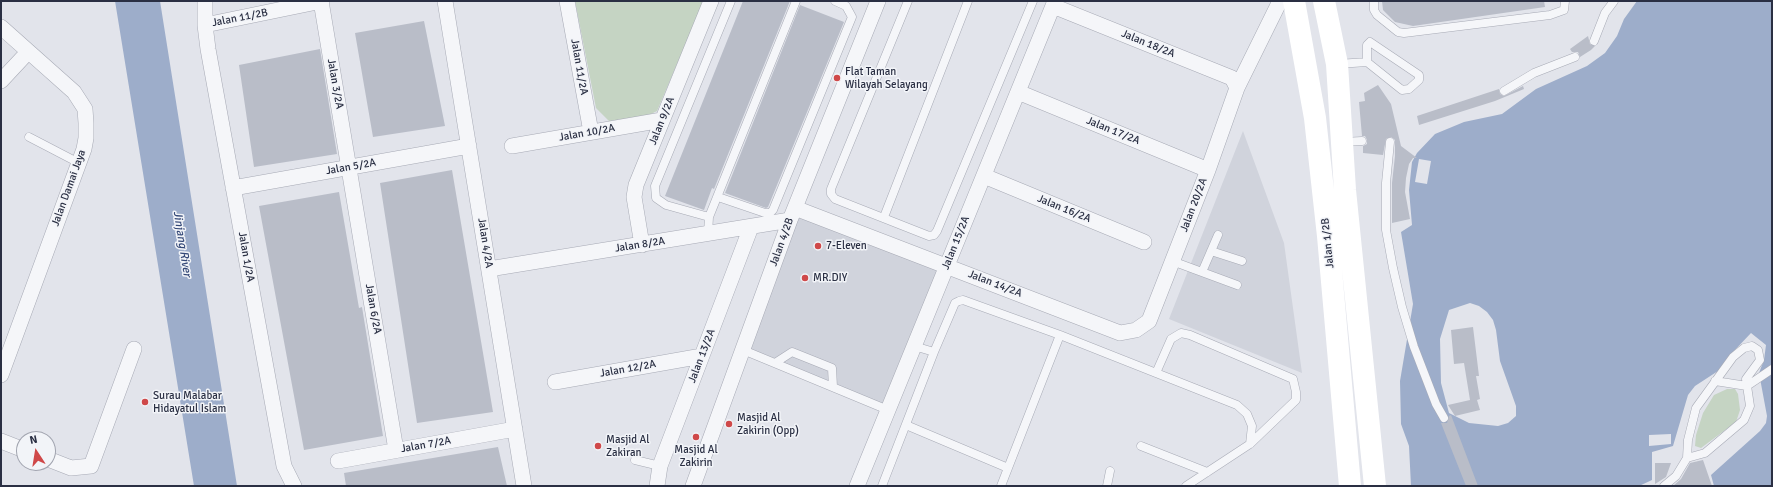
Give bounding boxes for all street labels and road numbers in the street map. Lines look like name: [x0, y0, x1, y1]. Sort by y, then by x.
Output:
street label: Jalan 11/2B: [211, 6, 269, 30]
street label: Jalan 18/2A: [1119, 27, 1177, 61]
street label: Jalan 11/2A: [568, 38, 590, 96]
street label: Jalan 3/2A: [324, 58, 346, 110]
street label: Jalan 9/2A: [646, 95, 678, 147]
street label: Jalan 17/2A: [1084, 114, 1142, 148]
street label: Jalan 10/2A: [558, 122, 616, 144]
street label: Jalan Damai Jaya: [49, 148, 89, 228]
street label: Jalan 5/2A: [325, 156, 377, 178]
street label: Jalan 20/2A: [1178, 176, 1210, 234]
street label: Jalan 16/2A: [1035, 192, 1093, 226]
street label: Jalan 15/2A: [939, 214, 973, 272]
street label: Jalan 4/2B: [767, 216, 797, 268]
street label: Jalan 4/2A: [475, 217, 495, 269]
street label: Jalan 1/2B: [1319, 217, 1337, 269]
street label: Jalan 1/2A: [235, 231, 257, 283]
street label: Jalan 8/2A: [614, 235, 666, 255]
street label: Jalan 14/2A: [966, 268, 1024, 300]
street label: Jalan 6/2A: [362, 283, 384, 335]
street label: Jalan 13/2A: [686, 327, 718, 385]
street label: Jalan 12/2A: [599, 358, 657, 380]
street label: Jalan 7/2A: [400, 434, 452, 456]

